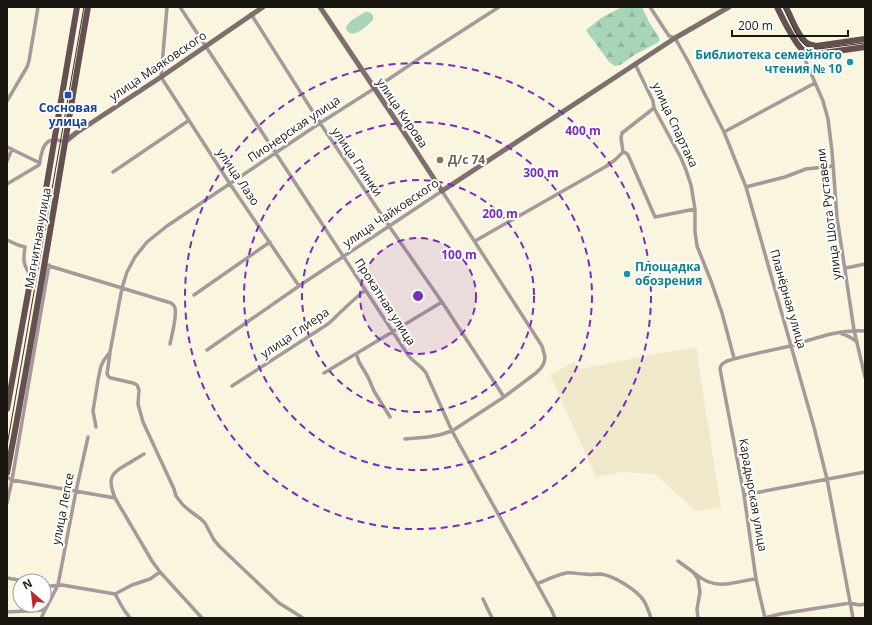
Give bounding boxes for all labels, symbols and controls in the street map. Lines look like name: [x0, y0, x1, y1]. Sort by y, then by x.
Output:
scale bar: [732, 12, 848, 38]
text: 200 m: [738, 17, 773, 34]
street label: улица Маяковского: [106, 27, 210, 104]
place label: Библиотека семейного чтения № 10: [695, 46, 842, 77]
marker: Библиотека семейного чтения № 10: [845, 57, 855, 67]
street label: улица Кирова: [373, 74, 432, 151]
street label: улица Спартака: [648, 80, 703, 170]
marker: Сосновая улица: [63, 90, 73, 100]
street label: Пионерская улица: [244, 91, 343, 166]
place label: Сосновая улица: [39, 99, 97, 130]
text: 400 m: [565, 122, 601, 139]
street label: улица Глинки: [328, 124, 387, 200]
street label: улица Лазо: [213, 145, 264, 209]
street label: улица Шота Руставели: [812, 147, 845, 281]
place label: Д/с 74: [448, 151, 485, 168]
marker: Д/с 74: [435, 155, 445, 165]
text: 300 m: [523, 164, 559, 181]
street label: улица Чайковского: [339, 174, 442, 251]
street label: Магнитная улица: [20, 186, 55, 290]
text: 200 m: [482, 205, 518, 222]
text: 100 m: [441, 246, 477, 263]
street label: Планёрная улица: [766, 247, 811, 351]
street label: Прокатная улица: [351, 255, 420, 349]
place label: Площадка обозрения: [635, 258, 702, 289]
marker: Площадка обозрения: [622, 269, 632, 279]
centre of rings: [411, 289, 425, 303]
street label: улица Глиера: [257, 303, 332, 362]
street label: Карадырская улица: [735, 437, 772, 553]
street label: улица Лепсе: [47, 471, 78, 546]
north arrow: [12, 573, 52, 613]
text: N: [20, 575, 35, 592]

